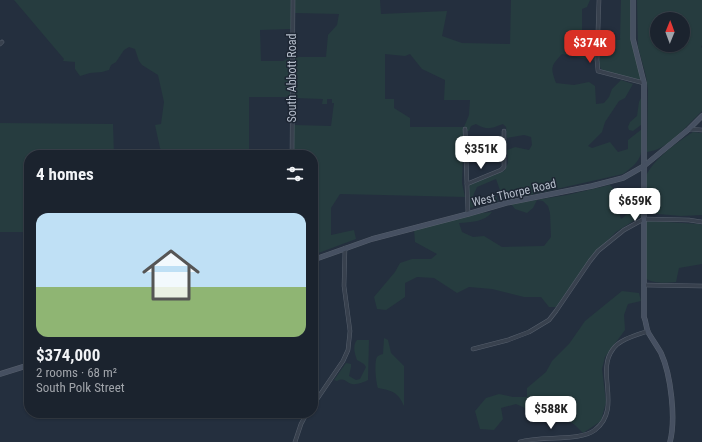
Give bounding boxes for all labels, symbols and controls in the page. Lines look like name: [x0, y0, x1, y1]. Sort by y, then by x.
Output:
north arrow: [650, 12, 690, 52]
map controls: [650, 12, 690, 52]
pin: $374K: [562, 30, 618, 64]
street label: South Abbott Road: [285, 34, 299, 122]
text: $374K: [573, 35, 607, 50]
pin: $351K: [453, 136, 509, 170]
text: $351K: [464, 141, 498, 156]
icon: filters: [284, 163, 306, 185]
text: 4 homes: [36, 164, 94, 184]
street label: West Thorpe Road: [470, 176, 558, 210]
pin: $659K: [607, 188, 663, 222]
text: $659K: [618, 193, 652, 208]
icon: home: [135, 239, 207, 311]
text: $374,000: [36, 345, 100, 365]
text: 2 rooms · 68 m²: [36, 365, 117, 380]
text: South Polk Street: [36, 380, 125, 395]
pin: $588K: [523, 396, 579, 430]
text: $588K: [534, 401, 568, 416]

